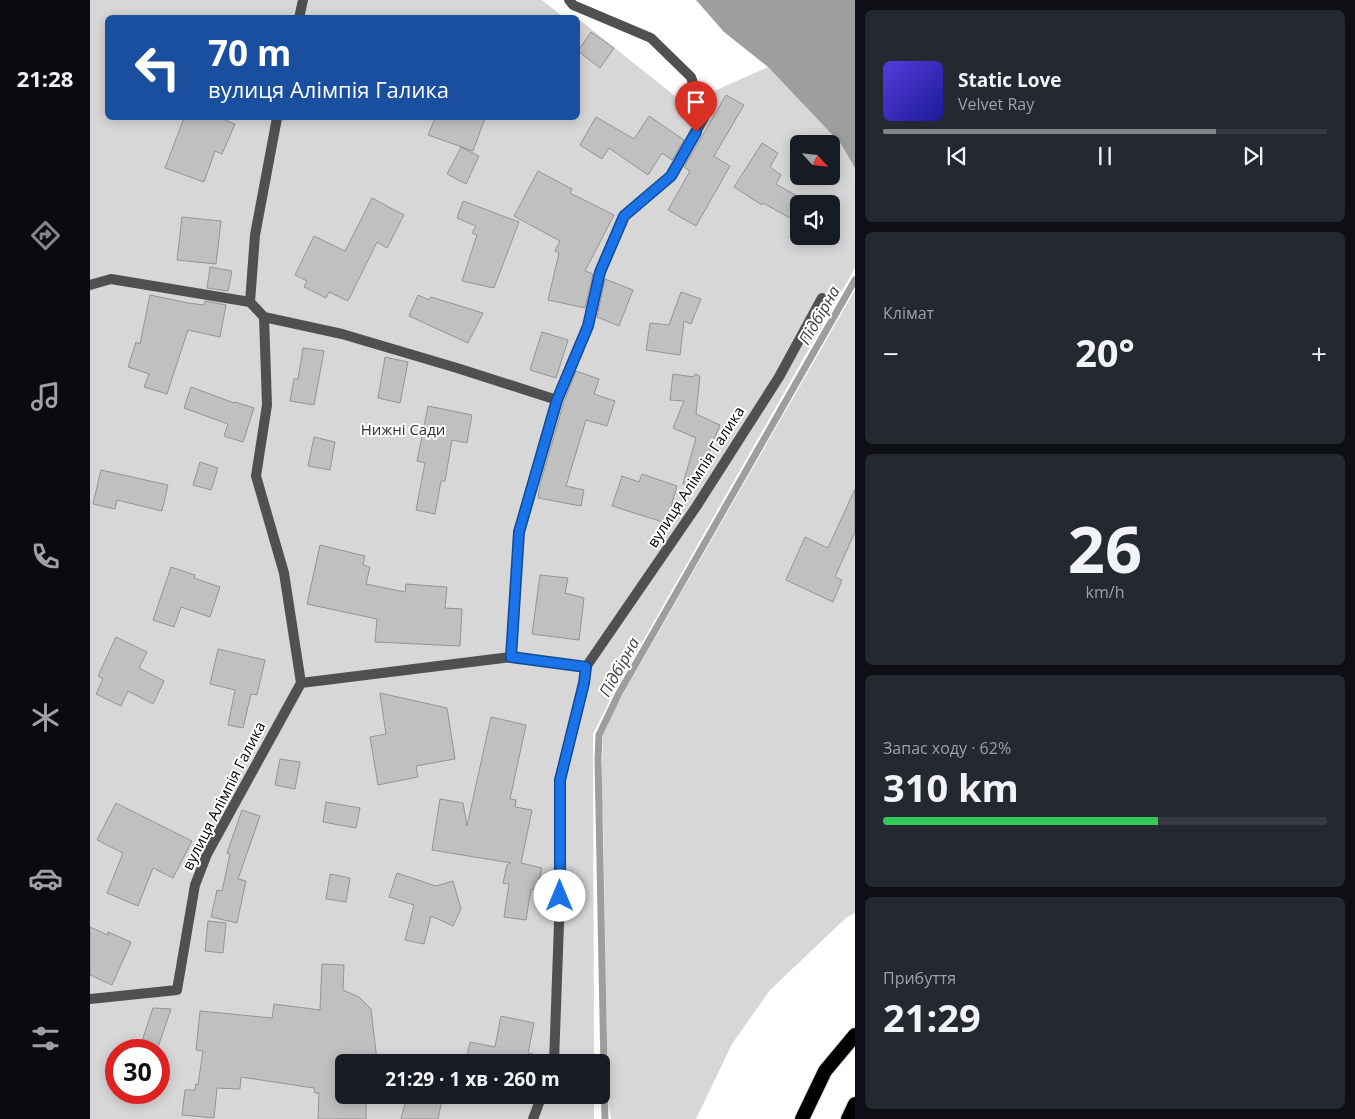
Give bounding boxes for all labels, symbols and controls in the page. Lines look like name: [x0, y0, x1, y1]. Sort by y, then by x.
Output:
text: 70 m: [208, 29, 291, 76]
icon: left: [125, 35, 190, 100]
text: 21:28: [17, 63, 73, 93]
text: Static Love: [958, 67, 1061, 93]
text: вулиця Алімпія Галика: [208, 74, 449, 104]
pin: [675, 81, 717, 132]
icon: arrive: [682, 88, 710, 116]
text: Velvet Ray: [958, 93, 1034, 115]
north arrow: [790, 135, 840, 185]
map controls: [790, 135, 840, 245]
icon: previous: [943, 142, 971, 170]
icon: pause: [1091, 142, 1119, 170]
icon: next: [1239, 142, 1267, 170]
button: sound: [790, 195, 840, 245]
icon: directions: [28, 218, 63, 253]
water label: Підбірна: [793, 282, 845, 348]
text: Клімат: [883, 302, 934, 324]
text: 20°: [1075, 326, 1135, 378]
text: −: [883, 334, 899, 372]
text: +: [1311, 334, 1327, 372]
icon: music: [28, 379, 63, 414]
street label: вулиця Алімпія Галика: [642, 402, 748, 551]
park label: Нижні Сади: [361, 419, 445, 439]
text: 26: [1068, 504, 1142, 592]
icon: phone: [28, 539, 63, 574]
text: km/h: [1086, 581, 1124, 603]
water label: Підбірна: [594, 633, 644, 701]
icon: climate: [28, 700, 63, 735]
street label: вулиця Алімпія Галика: [177, 718, 269, 873]
text: Запас ходу · 62%: [883, 737, 1011, 759]
text: 310 km: [883, 761, 1019, 813]
icon: car: [28, 861, 63, 896]
position arrow: [533, 869, 585, 921]
text: Прибуття: [883, 967, 956, 989]
text: 21:29: [883, 991, 981, 1043]
icon: filters: [28, 1021, 63, 1056]
speed limit sign: 30: [105, 1039, 170, 1104]
text: 21:29 · 1 хв · 260 m: [385, 1066, 560, 1092]

